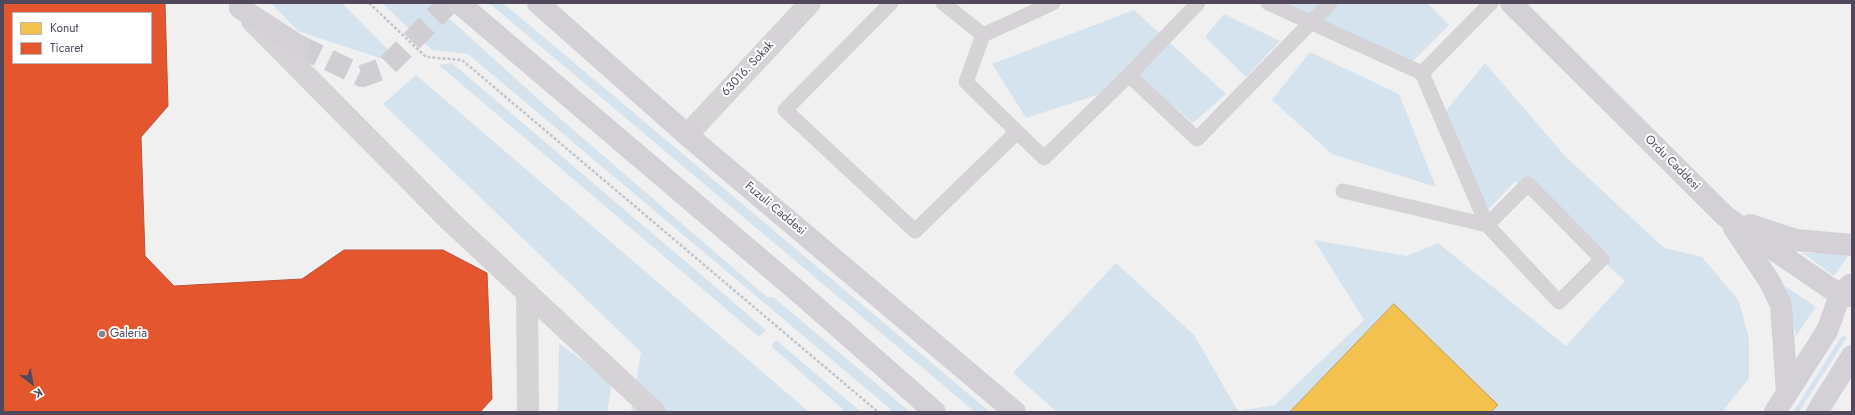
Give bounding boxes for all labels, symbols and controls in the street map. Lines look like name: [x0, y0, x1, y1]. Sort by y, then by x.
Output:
legend: [12, 12, 152, 64]
text: Konut: [50, 19, 78, 37]
text: Ticaret: [50, 39, 83, 57]
street label: 63016. Sokak: [719, 39, 777, 99]
street label: Ordu Caddesi: [1641, 132, 1703, 194]
street label: Fuzuli Caddesi: [742, 179, 808, 239]
place label: Galeria: [110, 327, 147, 341]
marker: Galeria: [97, 329, 107, 339]
north arrow: [12, 363, 52, 403]
text: K: [31, 384, 46, 402]

